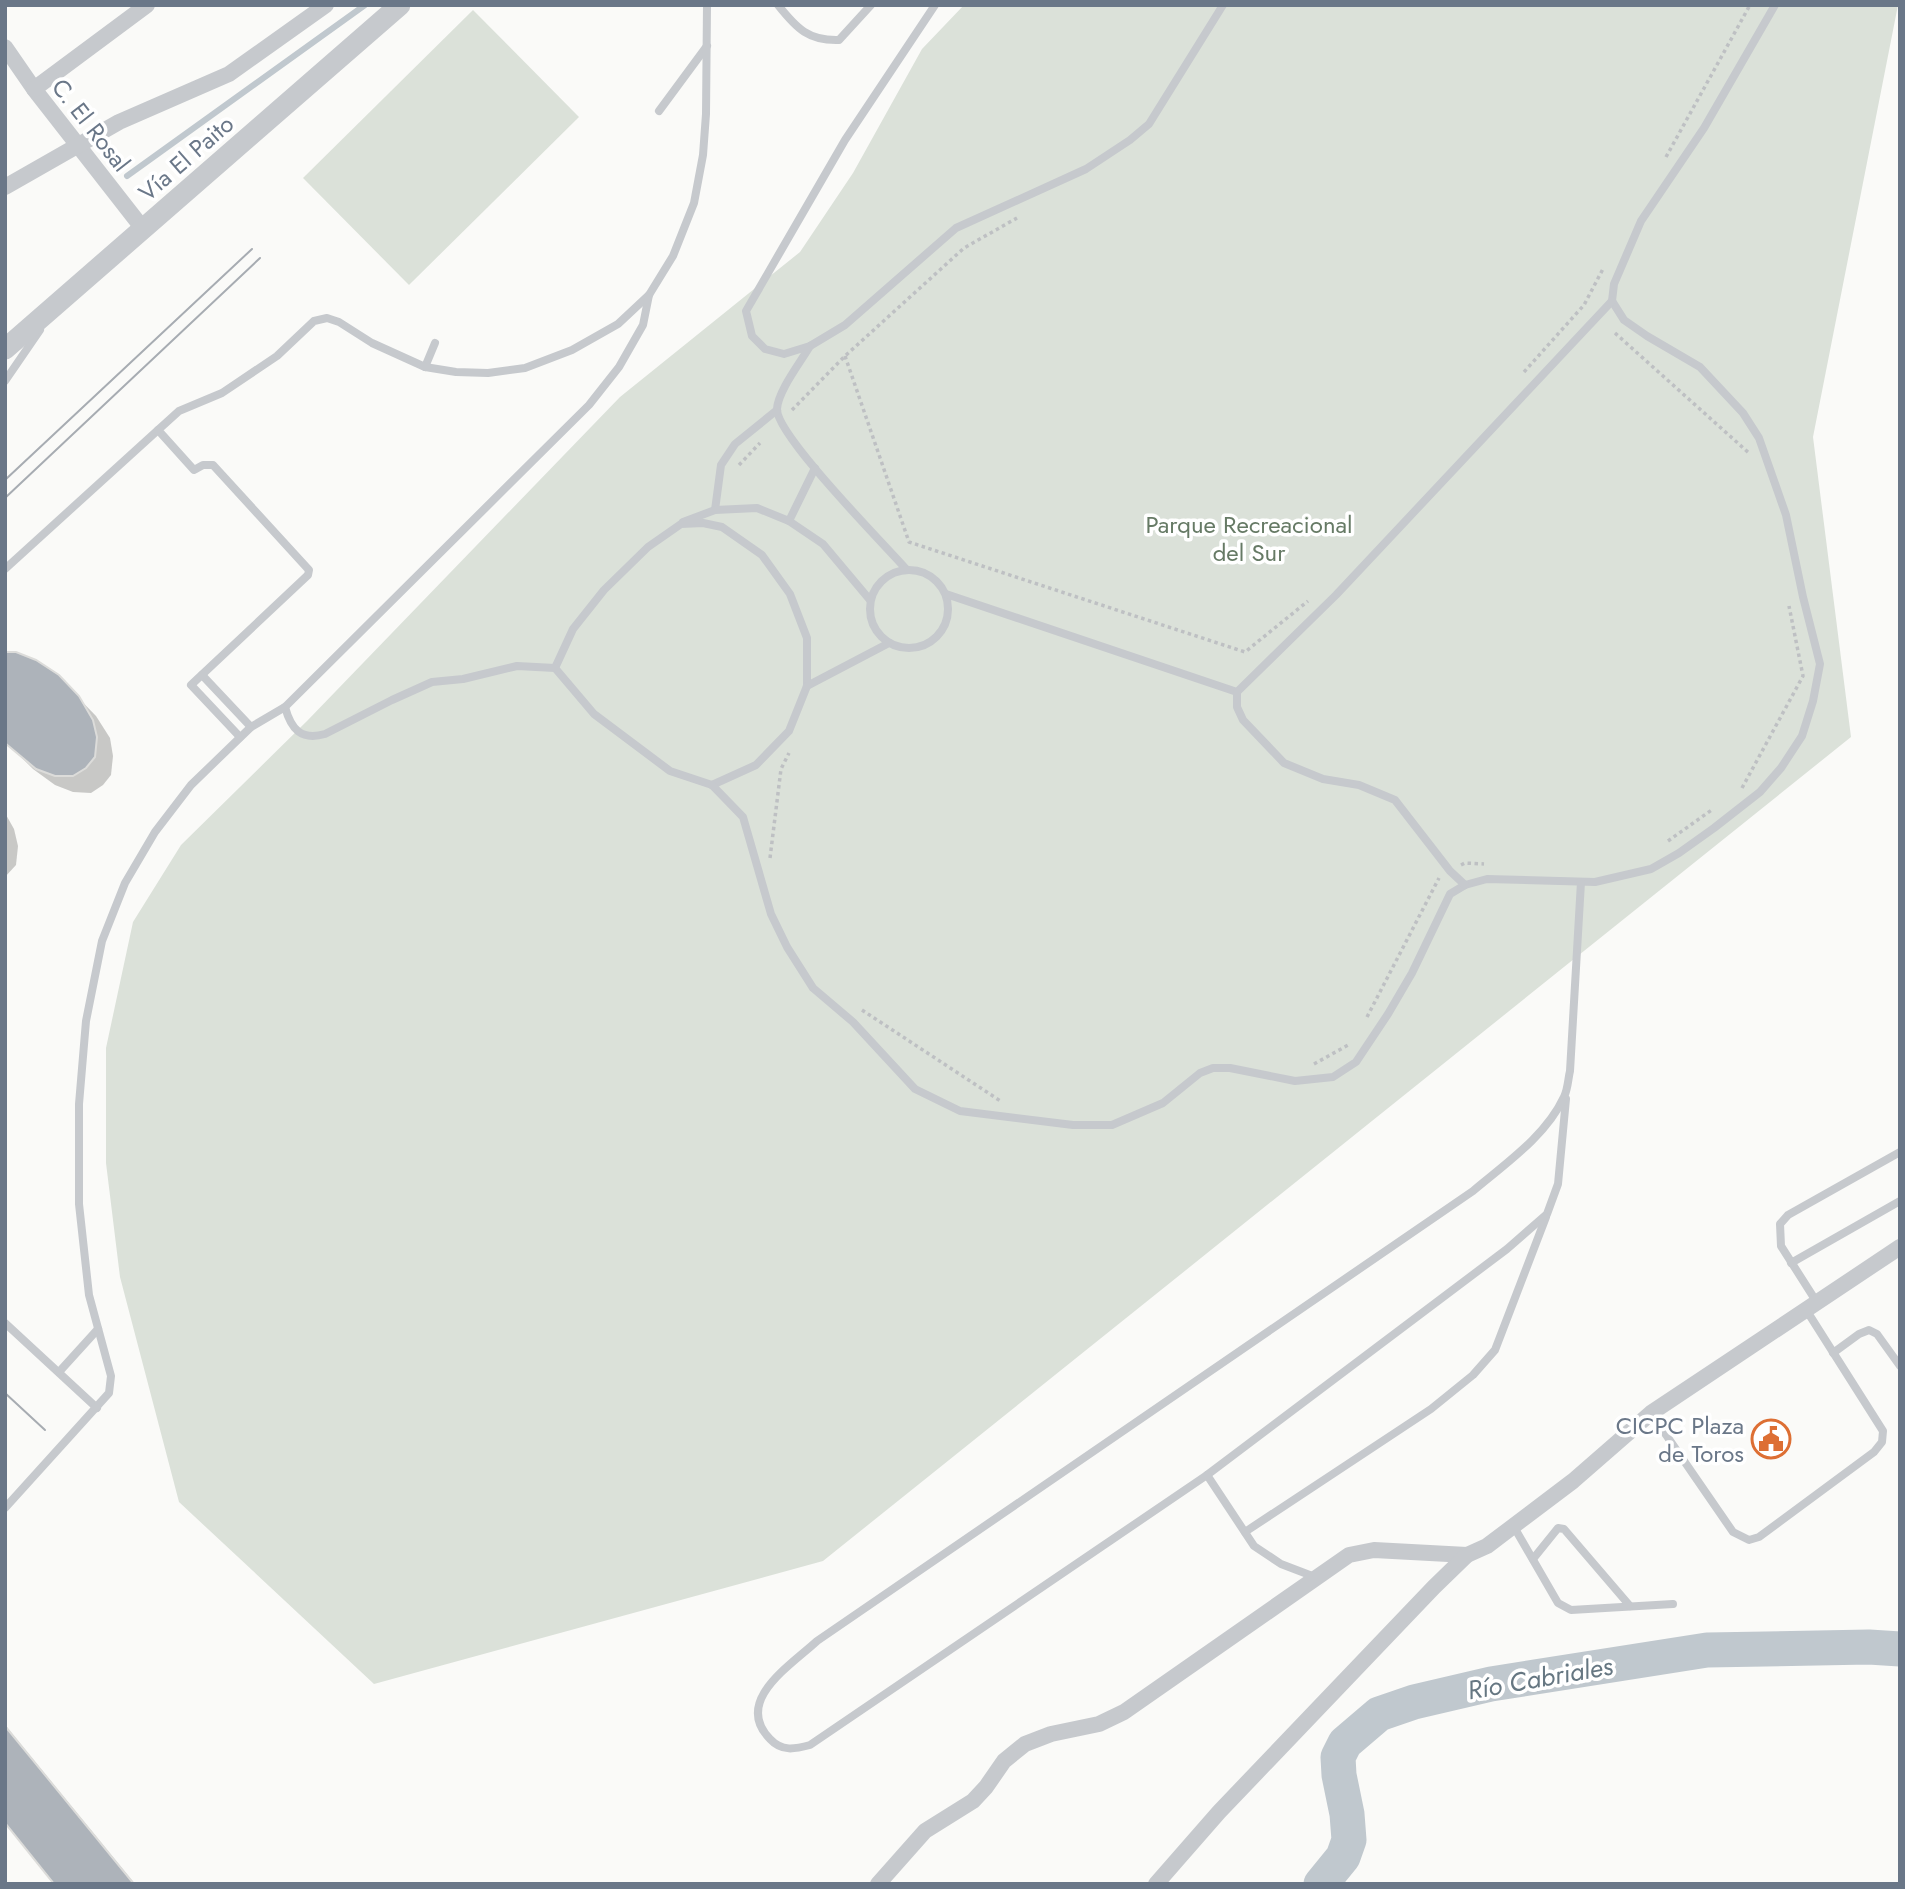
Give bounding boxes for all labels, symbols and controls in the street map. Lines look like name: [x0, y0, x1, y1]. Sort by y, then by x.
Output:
street label: C. El Rosal: [43, 71, 139, 179]
street label: Vía El Paito: [131, 107, 241, 209]
park label: Parque Recreacional del Sur: [1145, 507, 1353, 570]
place label: CICPC Plaza de Toros: [1616, 1408, 1744, 1471]
public building icon: CICPC Plaza de Toros: [1750, 1418, 1792, 1460]
water label: Río Cabriales: [1464, 1646, 1616, 1709]

